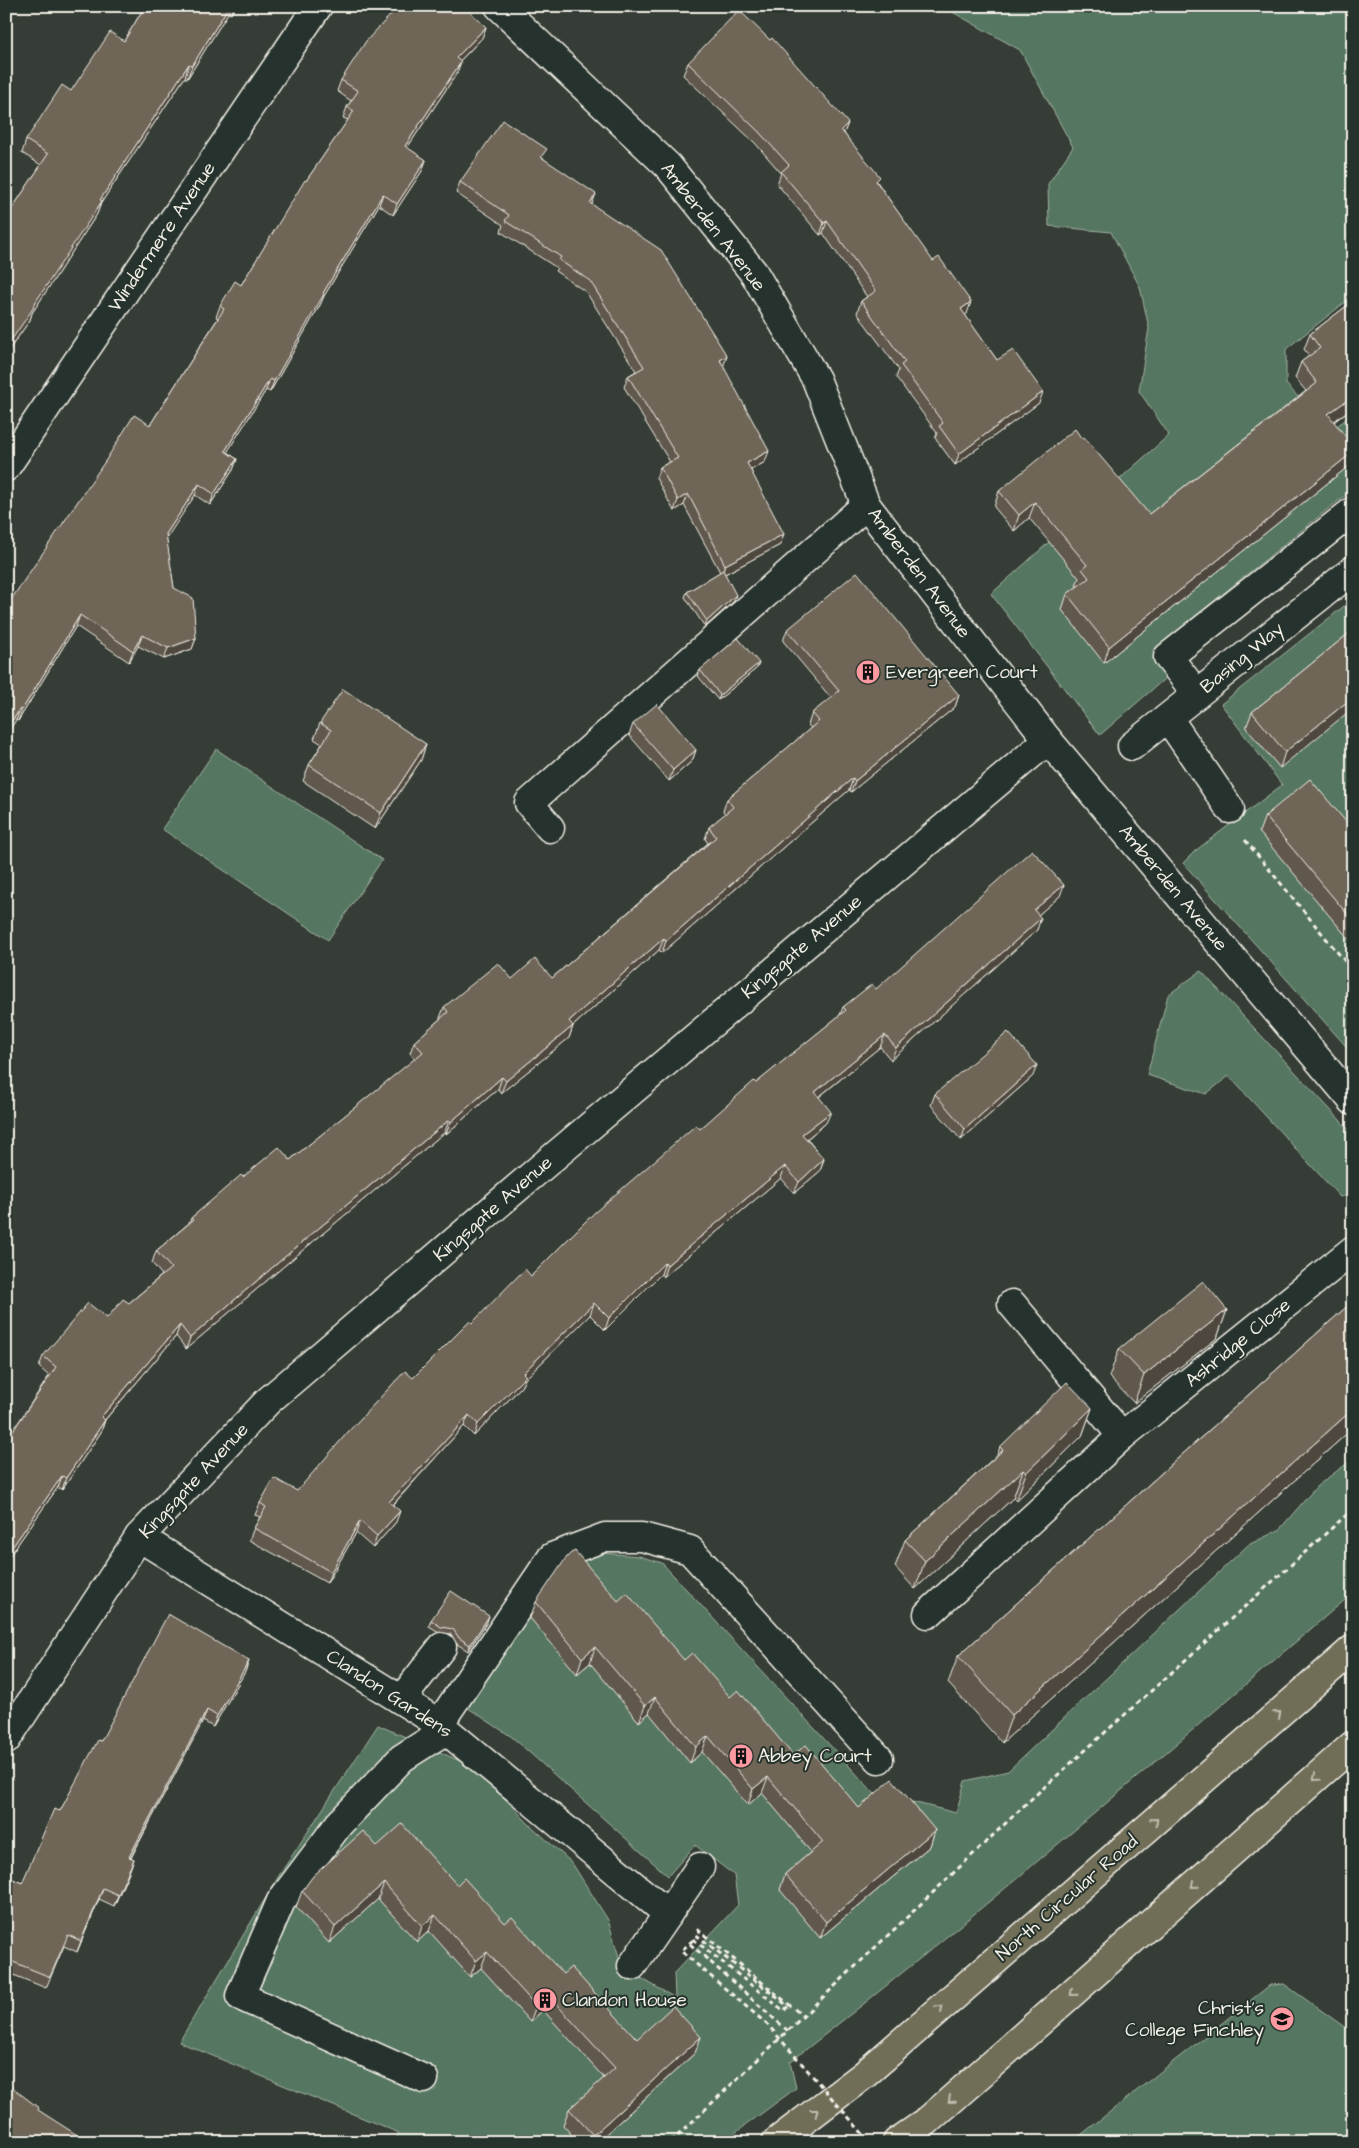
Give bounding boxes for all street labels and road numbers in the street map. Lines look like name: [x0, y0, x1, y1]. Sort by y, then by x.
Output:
street label: Windermere Avenue: [102, 157, 222, 317]
street label: Amberden Avenue: [654, 157, 772, 297]
street label: Amberden Avenue: [861, 502, 977, 644]
street label: Basing Way: [1194, 616, 1291, 701]
street label: Amberden Avenue: [1112, 819, 1234, 957]
street label: Kingsgate Avenue: [736, 888, 869, 1006]
street label: Kingsgate Avenue: [428, 1150, 559, 1269]
street label: Ashridge Close: [1179, 1292, 1297, 1395]
street label: Kingsgate Avenue: [133, 1417, 256, 1546]
street label: Clandon Gardens: [321, 1643, 457, 1745]
street label: North Circular Road: [990, 1828, 1144, 1967]

